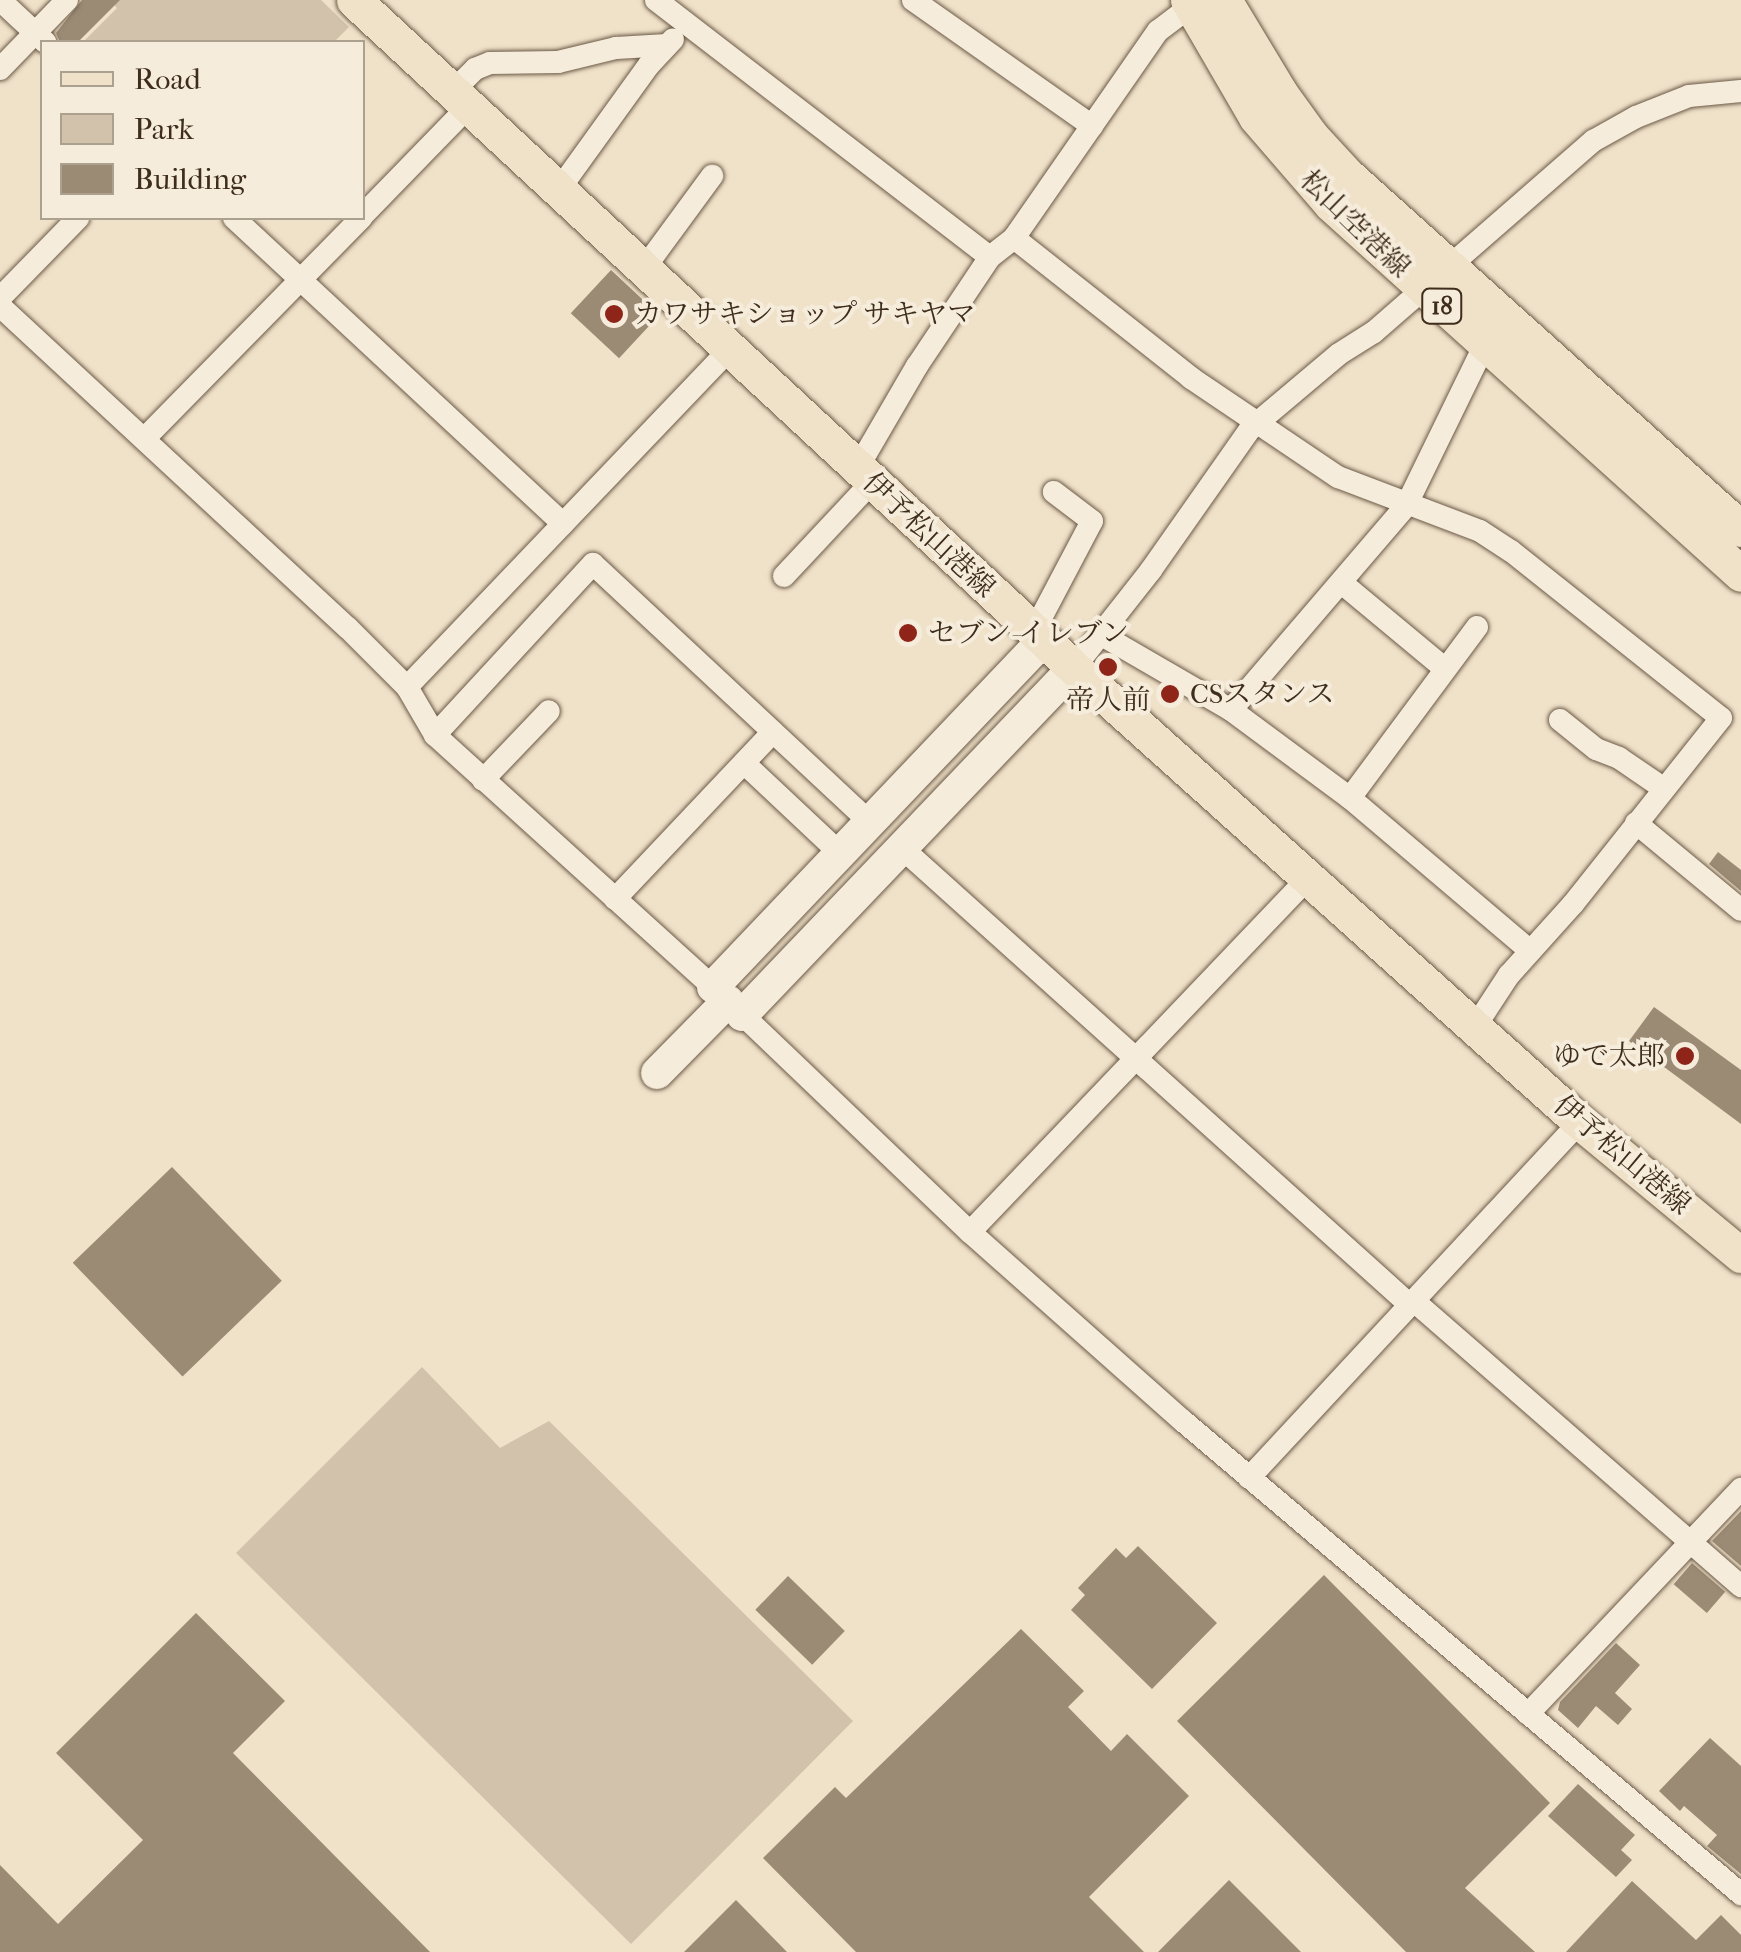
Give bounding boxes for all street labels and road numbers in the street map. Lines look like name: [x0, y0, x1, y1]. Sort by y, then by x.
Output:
street label: 松山空港線: [1293, 163, 1417, 285]
road number: 18: [1420, 286, 1464, 326]
street label: 伊予松山港線: [856, 465, 1002, 605]
street label: 伊予松山港線: [1547, 1088, 1697, 1222]

